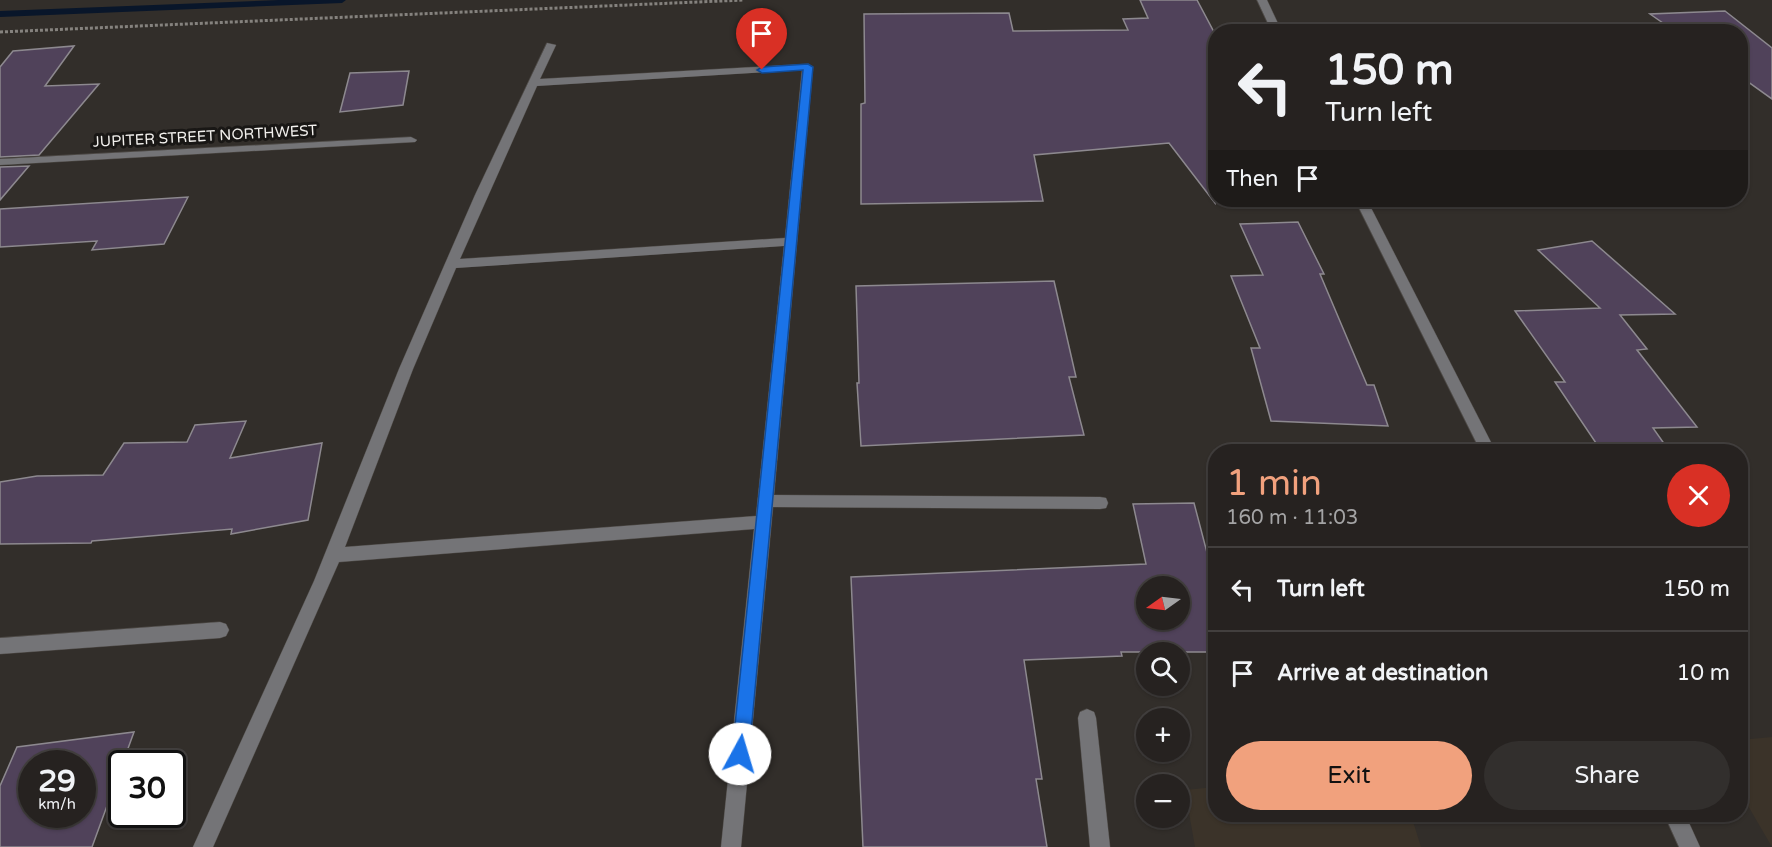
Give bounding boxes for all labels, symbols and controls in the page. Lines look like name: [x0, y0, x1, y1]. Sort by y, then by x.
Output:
pin: [736, 8, 787, 70]
icon: arrive: [745, 17, 778, 50]
text: 150 m: [1325, 45, 1454, 96]
icon: left: [1226, 48, 1304, 126]
text: Turn left: [1325, 96, 1432, 129]
street label: JUPITER STREET NORTHWEST: [92, 121, 318, 151]
icon: arrive: [1291, 162, 1324, 195]
text: Then: [1226, 166, 1279, 192]
text: 1 min: [1226, 462, 1322, 505]
button: close: [1667, 464, 1730, 527]
text: 160 m · 11:03: [1226, 506, 1358, 530]
icon: left: [1226, 573, 1259, 606]
north arrow: [1136, 576, 1190, 630]
map controls: [1136, 576, 1190, 828]
text: Turn left: [1277, 576, 1365, 602]
text: 150 m: [1663, 576, 1730, 602]
button: search: [1136, 642, 1190, 696]
icon: arrive: [1226, 657, 1259, 690]
text: Arrive at destination: [1277, 660, 1488, 686]
text: 10 m: [1676, 660, 1730, 686]
button: +: [1136, 708, 1190, 762]
position arrow: [708, 722, 772, 786]
button: Exit: [1226, 741, 1472, 810]
button: Share: [1484, 741, 1730, 810]
speed limit sign: 30: [108, 750, 186, 828]
text: 29: [38, 763, 76, 800]
button: −: [1136, 774, 1190, 828]
text: km/h: [38, 795, 76, 813]

